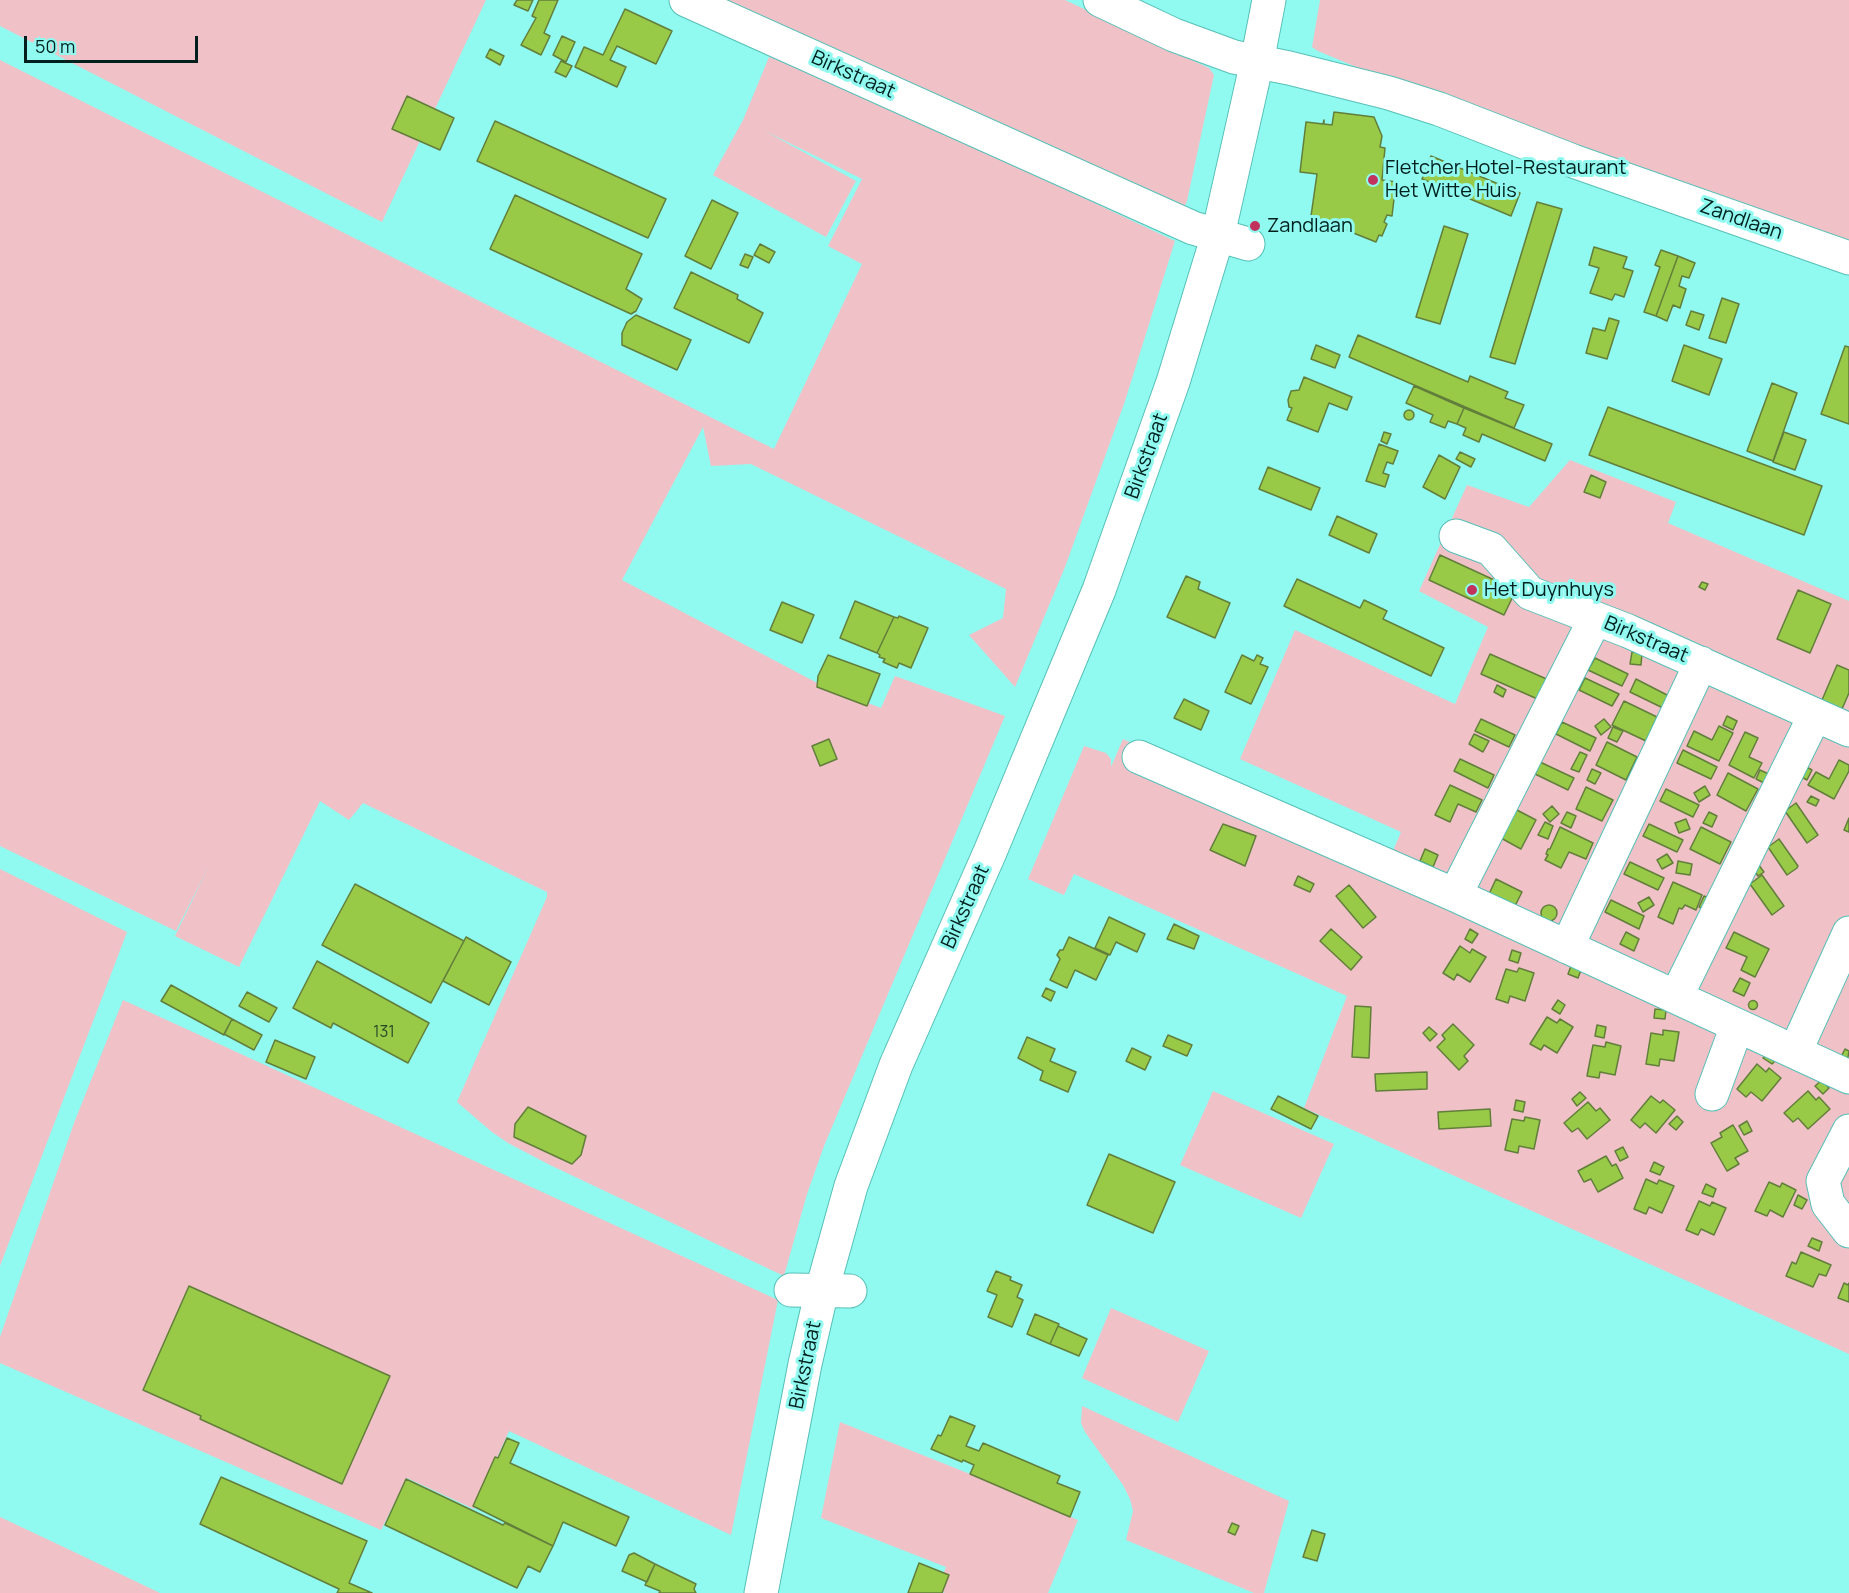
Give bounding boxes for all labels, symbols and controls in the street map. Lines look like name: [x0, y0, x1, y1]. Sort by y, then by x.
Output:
scale bar: [27, 24, 201, 62]
text: 50 m: [35, 34, 75, 58]
street label: Birkstraat: [807, 46, 899, 104]
place label: Fletcher Hotel-Restaurant Het Witte Huis: [1385, 156, 1626, 203]
marker: Fletcher Hotel-Restaurant Het Witte Huis: [1366, 173, 1380, 187]
street label: Zandlaan: [1697, 195, 1785, 245]
place label: Zandlaan: [1267, 214, 1353, 238]
marker: Zandlaan: [1248, 219, 1262, 233]
street label: Birkstraat: [1120, 410, 1174, 502]
place label: Het Duynhuys: [1484, 578, 1614, 602]
marker: Het Duynhuys: [1465, 583, 1479, 597]
street label: Birkstraat: [1600, 611, 1692, 669]
street label: Birkstraat: [937, 861, 995, 953]
house number: 131: [373, 1023, 395, 1043]
street label: Birkstraat: [785, 1319, 827, 1411]

